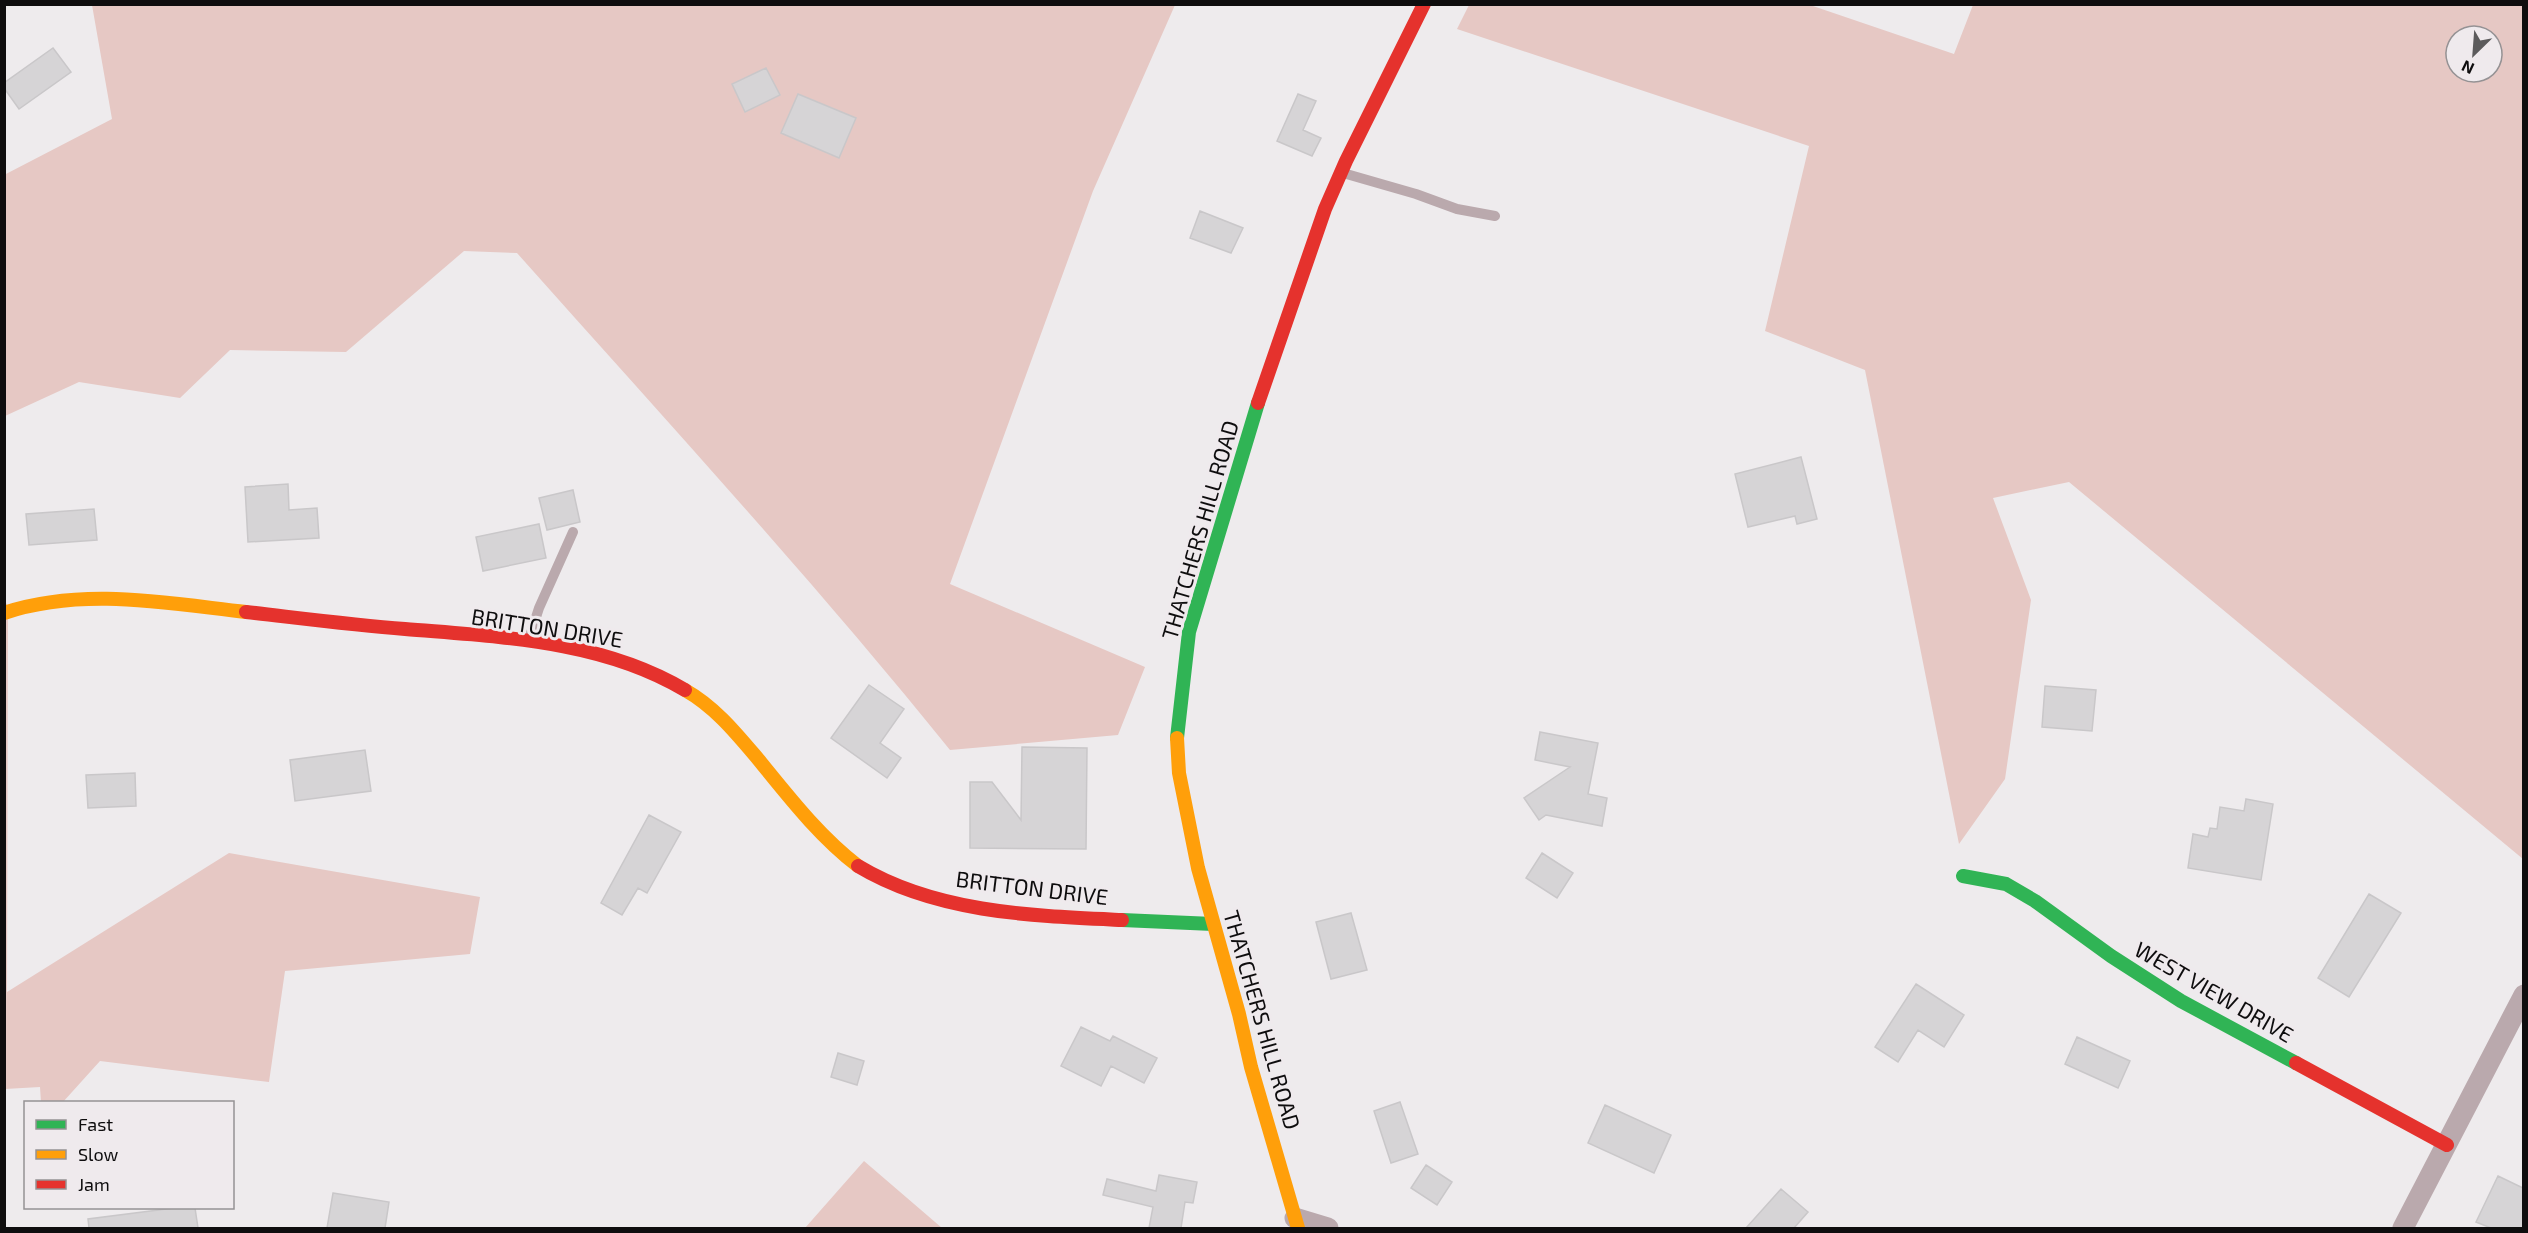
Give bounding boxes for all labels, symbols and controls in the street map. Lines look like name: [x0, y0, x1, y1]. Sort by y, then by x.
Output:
north arrow: [2444, 24, 2504, 84]
text: N: [2458, 57, 2477, 79]
street label: THATCHERS HILL ROAD: [1155, 417, 1243, 642]
street label: BRITTON DRIVE: [470, 602, 625, 652]
street label: BRITTON DRIVE: [955, 865, 1110, 909]
street label: THATCHERS HILL ROAD: [1219, 907, 1307, 1132]
street label: WEST VIEW DRIVE: [2131, 935, 2298, 1047]
legend: [24, 1101, 234, 1209]
text: Fast: [78, 1113, 113, 1135]
text: Slow: [78, 1143, 119, 1165]
text: Jam: [78, 1173, 110, 1195]

